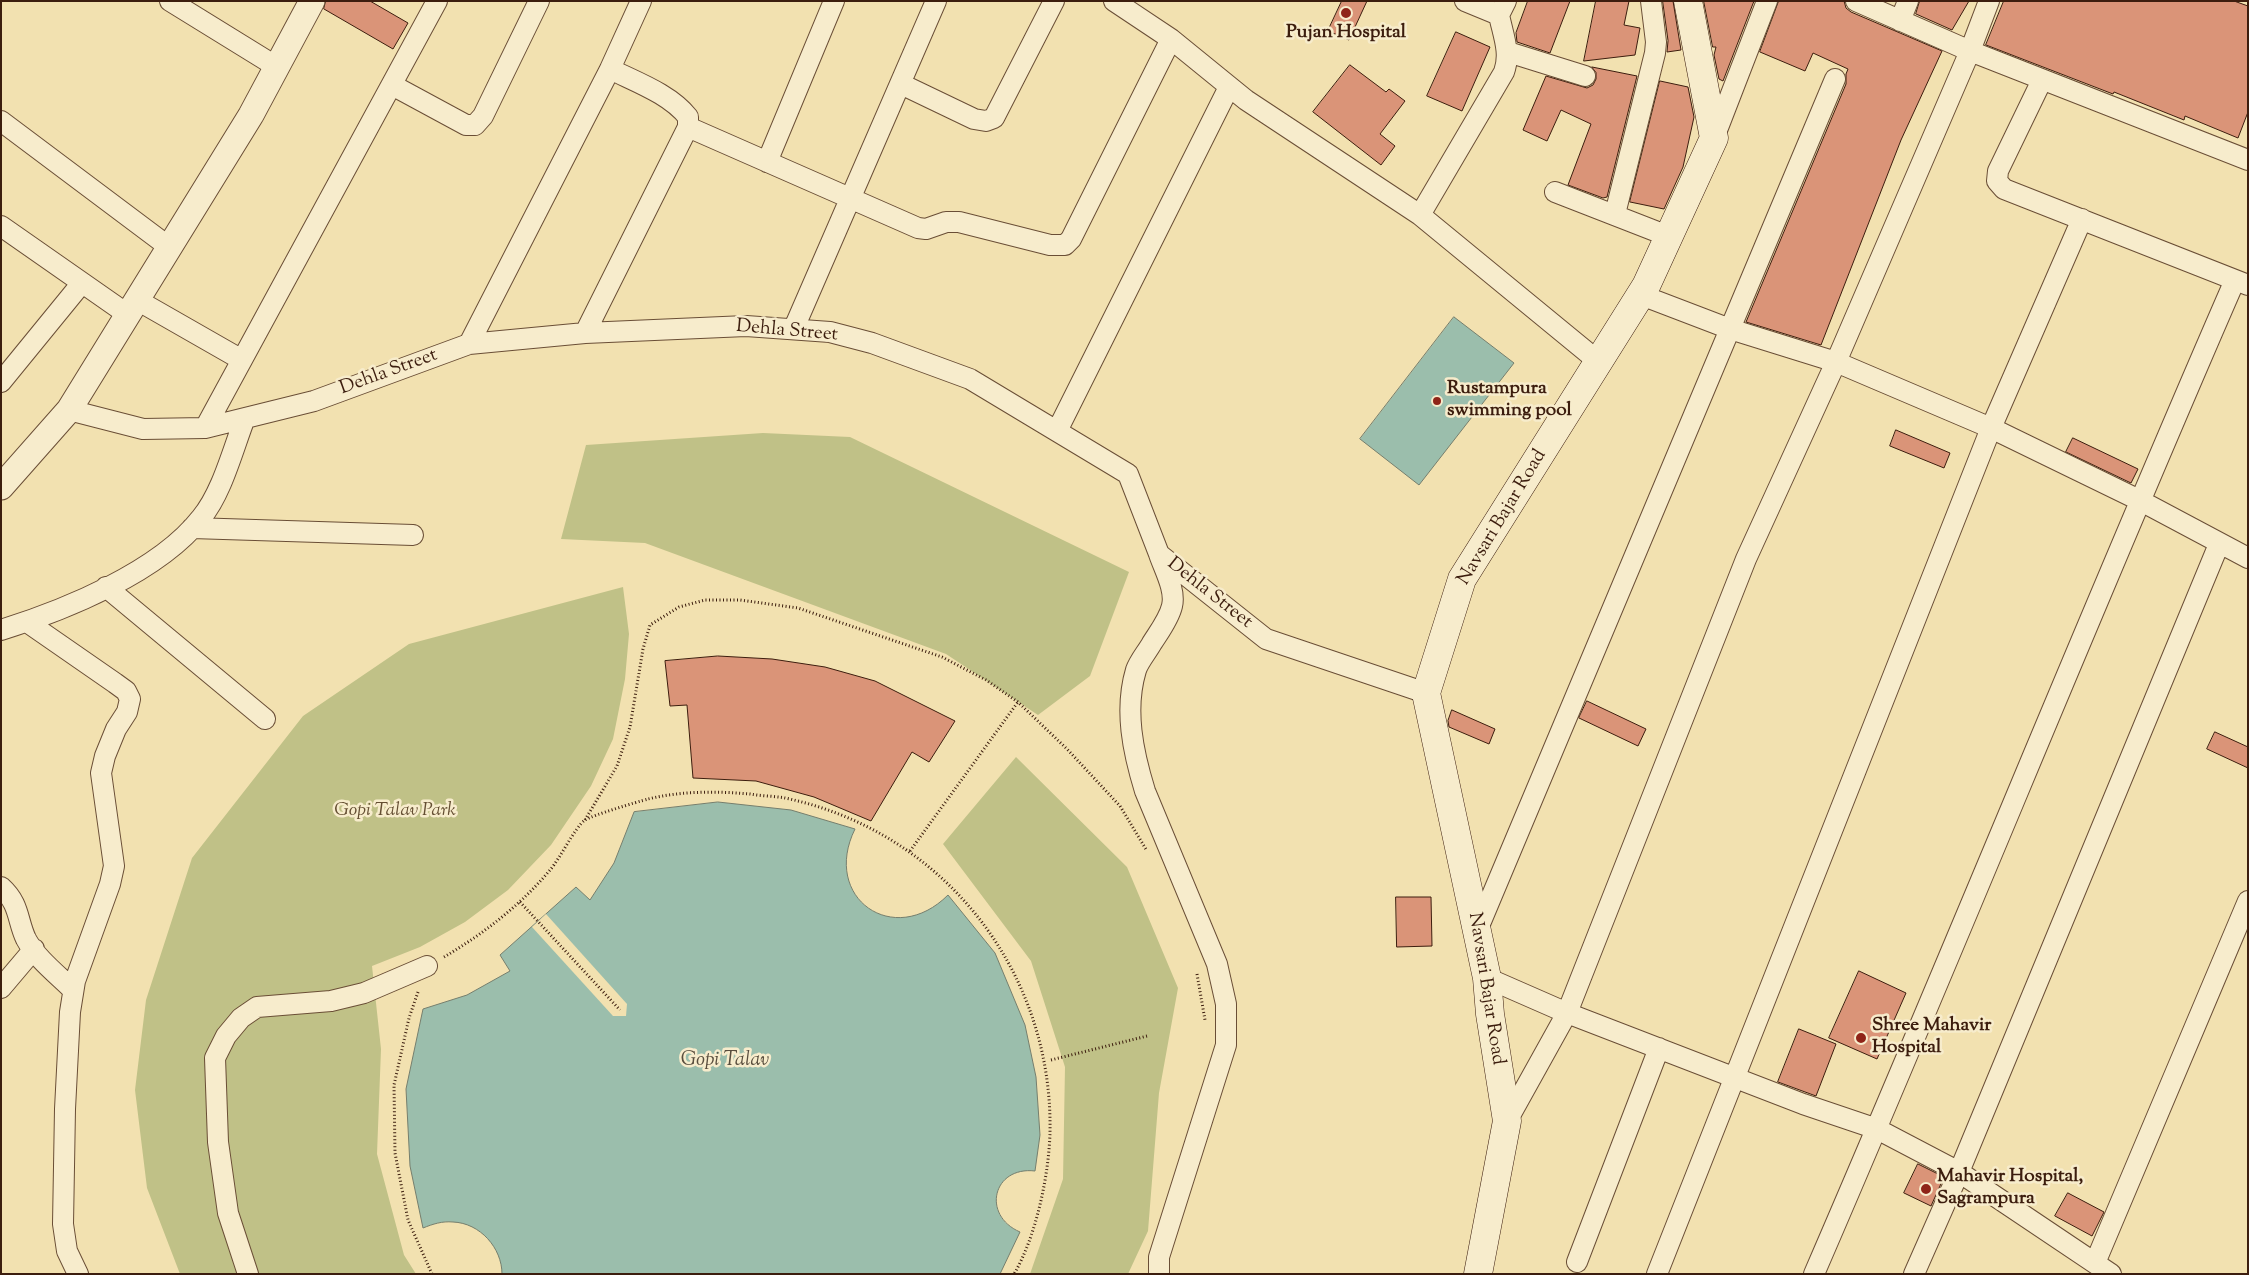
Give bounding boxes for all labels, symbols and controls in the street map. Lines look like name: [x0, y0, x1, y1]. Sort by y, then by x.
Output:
marker: Pujan Hospital: [1339, 6, 1353, 20]
place label: Pujan Hospital: [1286, 23, 1406, 45]
street label: Dehla Street: [735, 316, 839, 348]
street label: Dehla Street: [337, 345, 441, 401]
place label: Rustampura swimming pool: [1447, 379, 1572, 423]
marker: Rustampura swimming pool: [1431, 395, 1443, 407]
street label: Navsari Bajar Road: [1454, 446, 1552, 590]
street label: Dehla Street: [1162, 554, 1256, 634]
park label: Gopi Talav Park: [334, 801, 456, 823]
street label: Navsari Bajar Road: [1462, 911, 1508, 1067]
place label: Shree Mahavir Hospital: [1872, 1016, 1991, 1060]
marker: Shree Mahavir Hospital: [1854, 1031, 1868, 1045]
water label: Gopi Talav: [681, 1050, 769, 1074]
place label: Mahavir Hospital, Sagrampura: [1937, 1167, 2083, 1211]
marker: Mahavir Hospital, Sagrampura: [1919, 1182, 1933, 1196]

